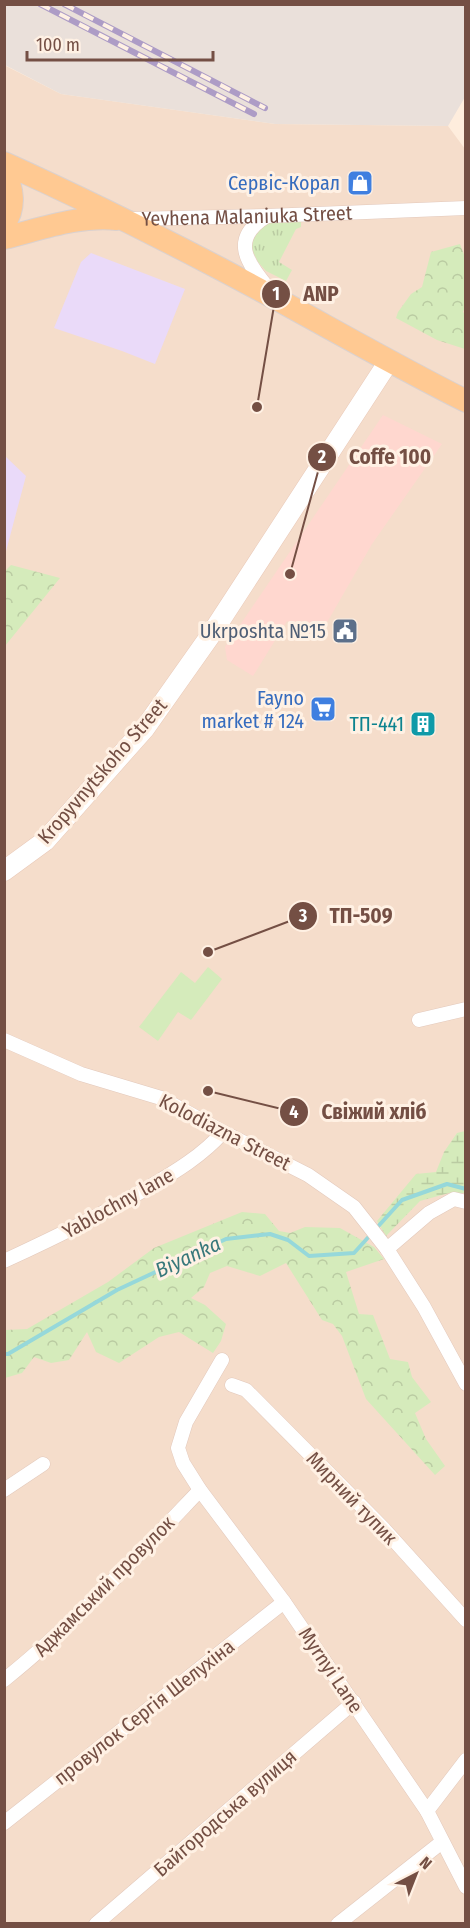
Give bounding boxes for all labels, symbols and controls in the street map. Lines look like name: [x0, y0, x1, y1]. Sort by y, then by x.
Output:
scale bar: [27, 24, 213, 62]
text: 100 m: [36, 34, 80, 56]
shop icon: Сервіс-Корал: [345, 168, 375, 198]
place label: Сервіс-Корал: [228, 171, 340, 195]
street label: Yevhena Malaniuka Street: [141, 201, 353, 231]
callout: ANP: [261, 274, 351, 313]
text: ANP: [302, 281, 339, 307]
text: 1: [272, 283, 280, 305]
callout: Coffe 100: [307, 437, 443, 476]
text: Coffe 100: [349, 444, 431, 470]
text: 2: [317, 446, 326, 468]
public building icon: Ukrposhta №15: [330, 616, 360, 646]
place label: Ukrposhta №15: [200, 619, 326, 643]
place label: Fayno market # 124: [202, 686, 304, 733]
street label: Kropyvnytskoho Street: [32, 693, 172, 849]
supermarket icon: Fayno market # 124: [308, 694, 338, 724]
building icon: ТП-441: [408, 709, 438, 739]
place label: ТП-441: [349, 712, 404, 736]
callout: ТП-509: [288, 896, 405, 935]
text: ТП-509: [329, 903, 393, 929]
text: 3: [298, 905, 308, 927]
street label: Kolodiazna Street: [155, 1089, 295, 1176]
callout: Свіжий хліб: [279, 1092, 438, 1131]
text: Свіжий хліб: [321, 1099, 427, 1125]
text: 4: [289, 1101, 299, 1123]
street label: Yablochny lane: [58, 1163, 178, 1243]
water label: Biyanka: [151, 1231, 225, 1283]
street label: Мирний тупик: [302, 1446, 403, 1550]
street label: Аджамський провулок: [29, 1510, 180, 1661]
street label: Myrnyi Lane: [294, 1623, 368, 1717]
street label: провулок Сергія Шелухіна: [49, 1634, 239, 1790]
street label: Байгородська вулиця: [149, 1745, 301, 1881]
north arrow: [386, 1844, 446, 1904]
text: N: [416, 1853, 436, 1873]

